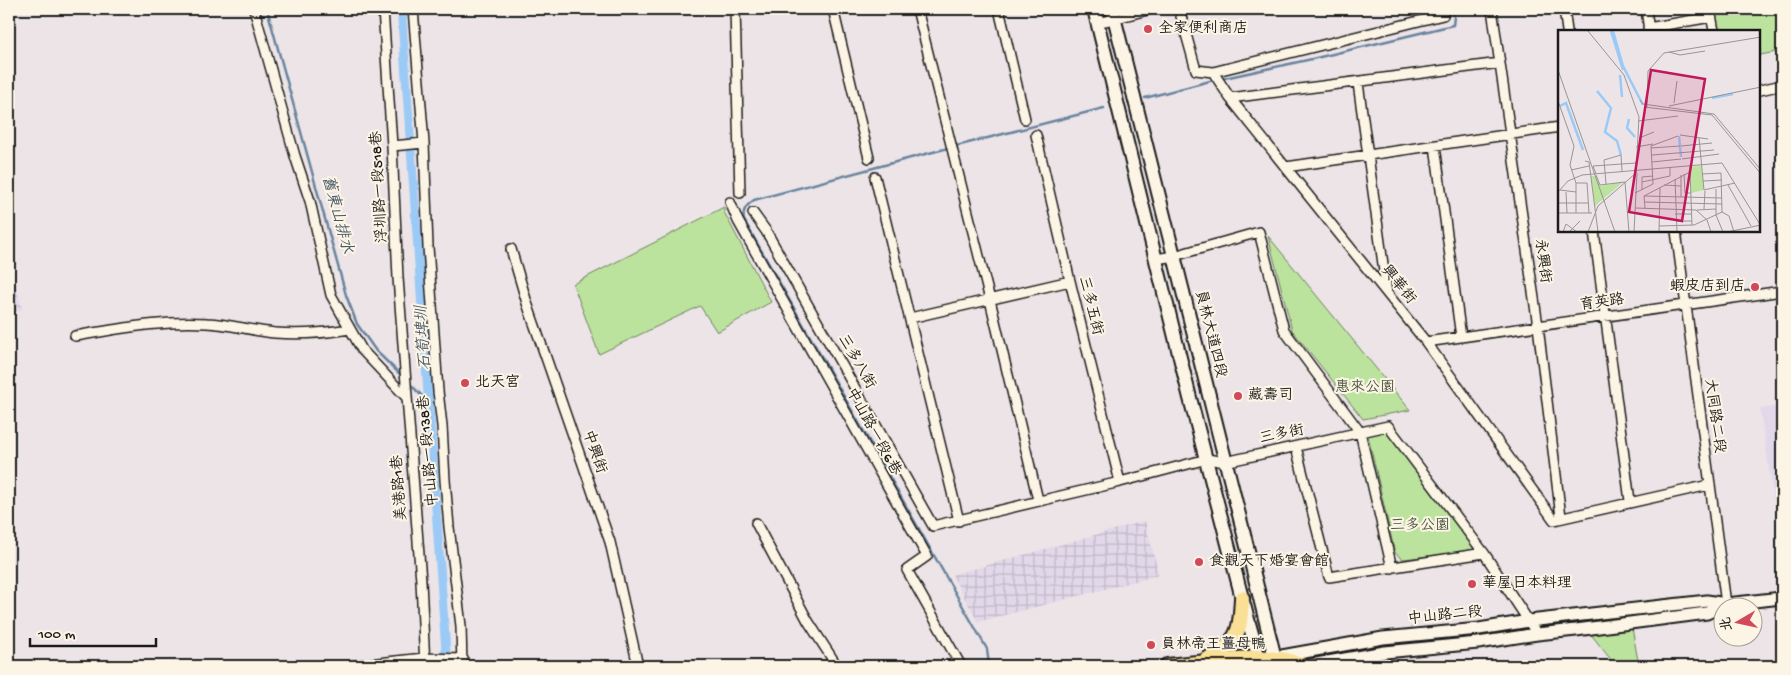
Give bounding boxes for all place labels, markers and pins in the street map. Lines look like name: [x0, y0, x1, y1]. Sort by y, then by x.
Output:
place label: 全家便利商店: [1158, 19, 1248, 38]
marker: 全家便利商店: [1142, 23, 1154, 35]
place label: 蝦皮店到店: [1670, 278, 1745, 296]
marker: 蝦皮店到店: [1749, 281, 1761, 293]
place label: 北天宮: [475, 374, 520, 392]
marker: 北天宮: [459, 377, 471, 389]
place label: 藏壽司: [1248, 387, 1293, 405]
marker: 藏壽司: [1232, 390, 1244, 402]
place label: 食觀天下婚宴會館: [1209, 552, 1329, 571]
marker: 食觀天下婚宴會館: [1193, 556, 1205, 568]
place label: 華屋日本料理: [1482, 575, 1572, 593]
marker: 華屋日本料理: [1466, 578, 1478, 590]
place label: 員林帝王薑母鴨: [1161, 636, 1266, 654]
marker: 員林帝王薑母鴨: [1145, 639, 1157, 651]

